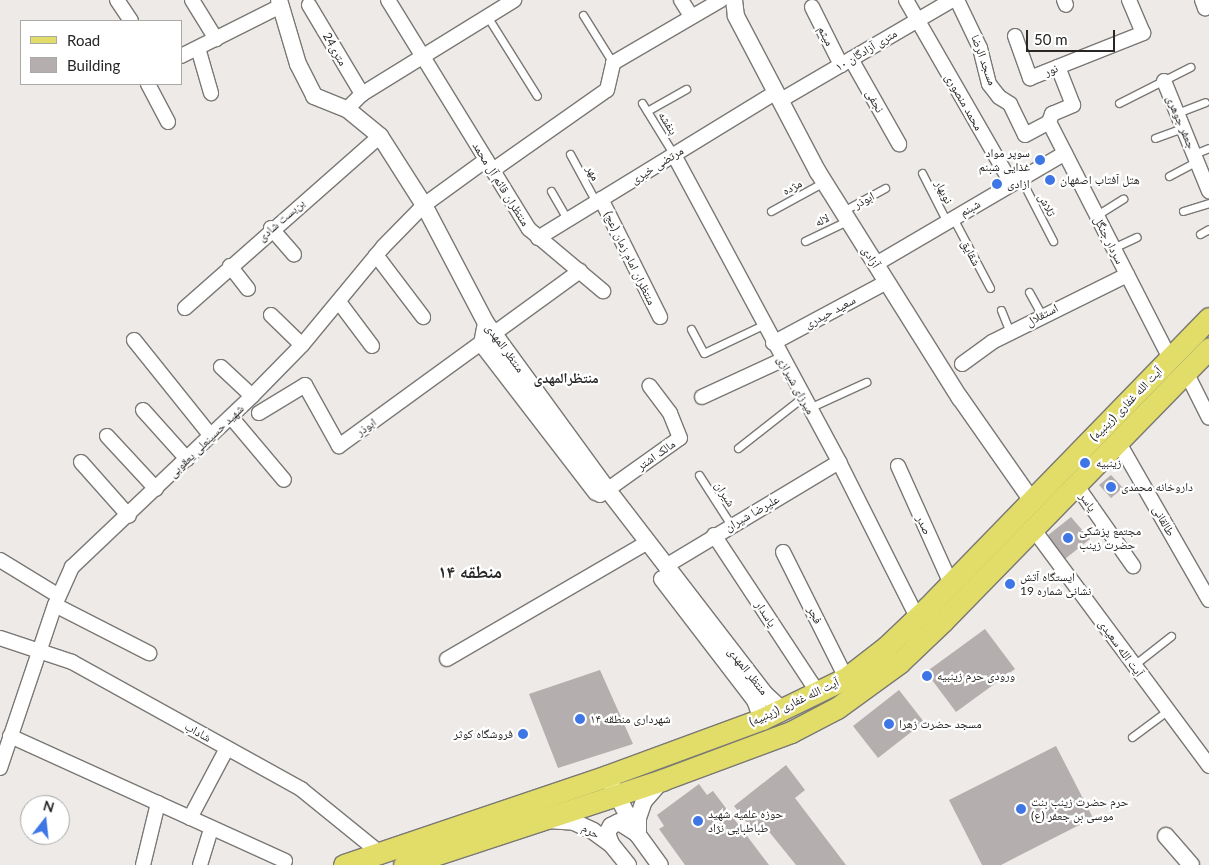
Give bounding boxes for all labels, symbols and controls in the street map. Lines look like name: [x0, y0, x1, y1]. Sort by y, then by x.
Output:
legend: [20, 20, 182, 85]
scale bar: [1029, 20, 1118, 52]
street label: میثم: [815, 24, 837, 48]
street label: ۱۰ متری آزادگان: [833, 26, 899, 74]
street label: 24متری: [320, 30, 350, 68]
text: 50 m: [1034, 30, 1068, 48]
text: Road: [67, 31, 100, 49]
street label: مسجد الرضا: [968, 33, 1000, 87]
text: Building: [67, 56, 120, 74]
street label: نور: [1042, 61, 1060, 79]
street label: محمد منصوری: [942, 71, 986, 133]
street label: نجفی: [863, 87, 887, 115]
street label: جعفر جوهری: [1163, 93, 1199, 151]
street label: بنفشه: [655, 109, 681, 137]
street label: منتظران قائم آل محمد: [469, 139, 533, 229]
street label: مرتضی خیری: [628, 143, 686, 187]
place label: سوپر مواد غذایی شبنم: [979, 146, 1030, 174]
marker: سوپر مواد غذایی شبنم: [1034, 154, 1046, 166]
street label: مهر: [583, 163, 603, 183]
place label: هتل آفتاب اصفهان: [1060, 173, 1140, 187]
marker: هتل آفتاب اصفهان: [1044, 174, 1056, 186]
street label: مژده: [780, 176, 804, 198]
place label: ازادی: [1007, 177, 1030, 191]
street label: نوبهار: [932, 178, 956, 206]
marker: ازادی: [991, 178, 1003, 190]
street label: ابوذر: [851, 189, 877, 211]
street label: تلاش: [1035, 191, 1059, 219]
street label: بن‌بست شادی: [254, 196, 308, 244]
street label: شبنم: [957, 196, 983, 220]
street label: منتظران امام زمان (عج): [601, 209, 659, 307]
street label: لاله: [813, 210, 831, 230]
street label: سردار جنگل: [1091, 214, 1127, 266]
street label: شقایق: [958, 238, 984, 268]
street label: آزادی: [859, 244, 883, 270]
street label: سعید حیدری: [802, 293, 858, 331]
street label: استقلال: [1024, 301, 1060, 329]
street label: منتظر المهدی: [482, 321, 528, 375]
street label: میرزای شیرازی: [774, 353, 818, 417]
street label: آیت الله غفاری (زینبیه): [1087, 364, 1165, 444]
district label: منتظرالمهدی: [533, 370, 599, 386]
street label: شهید حسینعلی یعقوبی: [165, 401, 247, 481]
street label: ابوذر: [353, 415, 379, 439]
street label: مالک اشتر: [634, 437, 678, 473]
marker: زینبیه: [1078, 456, 1092, 470]
place label: زینبیه: [1096, 456, 1121, 470]
street label: شیران: [712, 479, 738, 509]
place label: داروخانه محمدی: [1121, 480, 1193, 494]
marker: داروخانه محمدی: [1105, 481, 1117, 493]
street label: یاسر: [1076, 490, 1100, 514]
street label: علیرضا شیران: [722, 492, 782, 534]
street label: طالقانی: [1150, 503, 1178, 539]
street label: صدر: [913, 513, 935, 537]
place label: مجتمع پزشکی حضرت زینب: [1079, 524, 1141, 552]
marker: مجتمع پزشکی حضرت زینب: [1061, 531, 1075, 545]
district label: منطقه ۱۴: [438, 560, 502, 582]
place label: ایستگاه آتش نشانی شماره 19: [1020, 570, 1091, 598]
marker: ایستگاه آتش نشانی شماره 19: [1004, 578, 1016, 590]
street label: پاسدار: [752, 598, 780, 630]
street label: فجر: [805, 604, 825, 626]
street label: آیت الله سعیدی: [1095, 617, 1147, 679]
street label: منتظر المهدی: [725, 644, 771, 698]
place label: ورودی حرم زینبیه: [937, 669, 1015, 683]
marker: ورودی حرم زینبیه: [921, 670, 933, 682]
street label: آیت الله غفاری (زینبیه): [747, 675, 841, 729]
place label: شهرداری منطقه ۱۴: [590, 712, 671, 726]
marker: شهرداری منطقه ۱۴: [574, 713, 586, 725]
place label: مسجد حضرت زهرا: [899, 717, 982, 731]
marker: مسجد حضرت زهرا: [883, 718, 895, 730]
street label: شاداب: [182, 719, 214, 745]
place label: فروشگاه کوثر: [454, 727, 513, 741]
marker: فروشگاه کوثر: [517, 728, 529, 740]
north arrow: [20, 795, 70, 845]
place label: حرم حضرت زینب بنت موسی بن جعفر (ع): [1031, 795, 1128, 823]
text: N: [41, 796, 57, 816]
marker: حرم حضرت زینب بنت موسی بن جعفر (ع): [1015, 803, 1027, 815]
place label: حوزه علمیه شهید طباطبایی نژاد: [708, 807, 783, 835]
marker: حوزه علمیه شهید طباطبایی نژاد: [692, 815, 704, 827]
street label: حرم: [579, 820, 603, 842]

